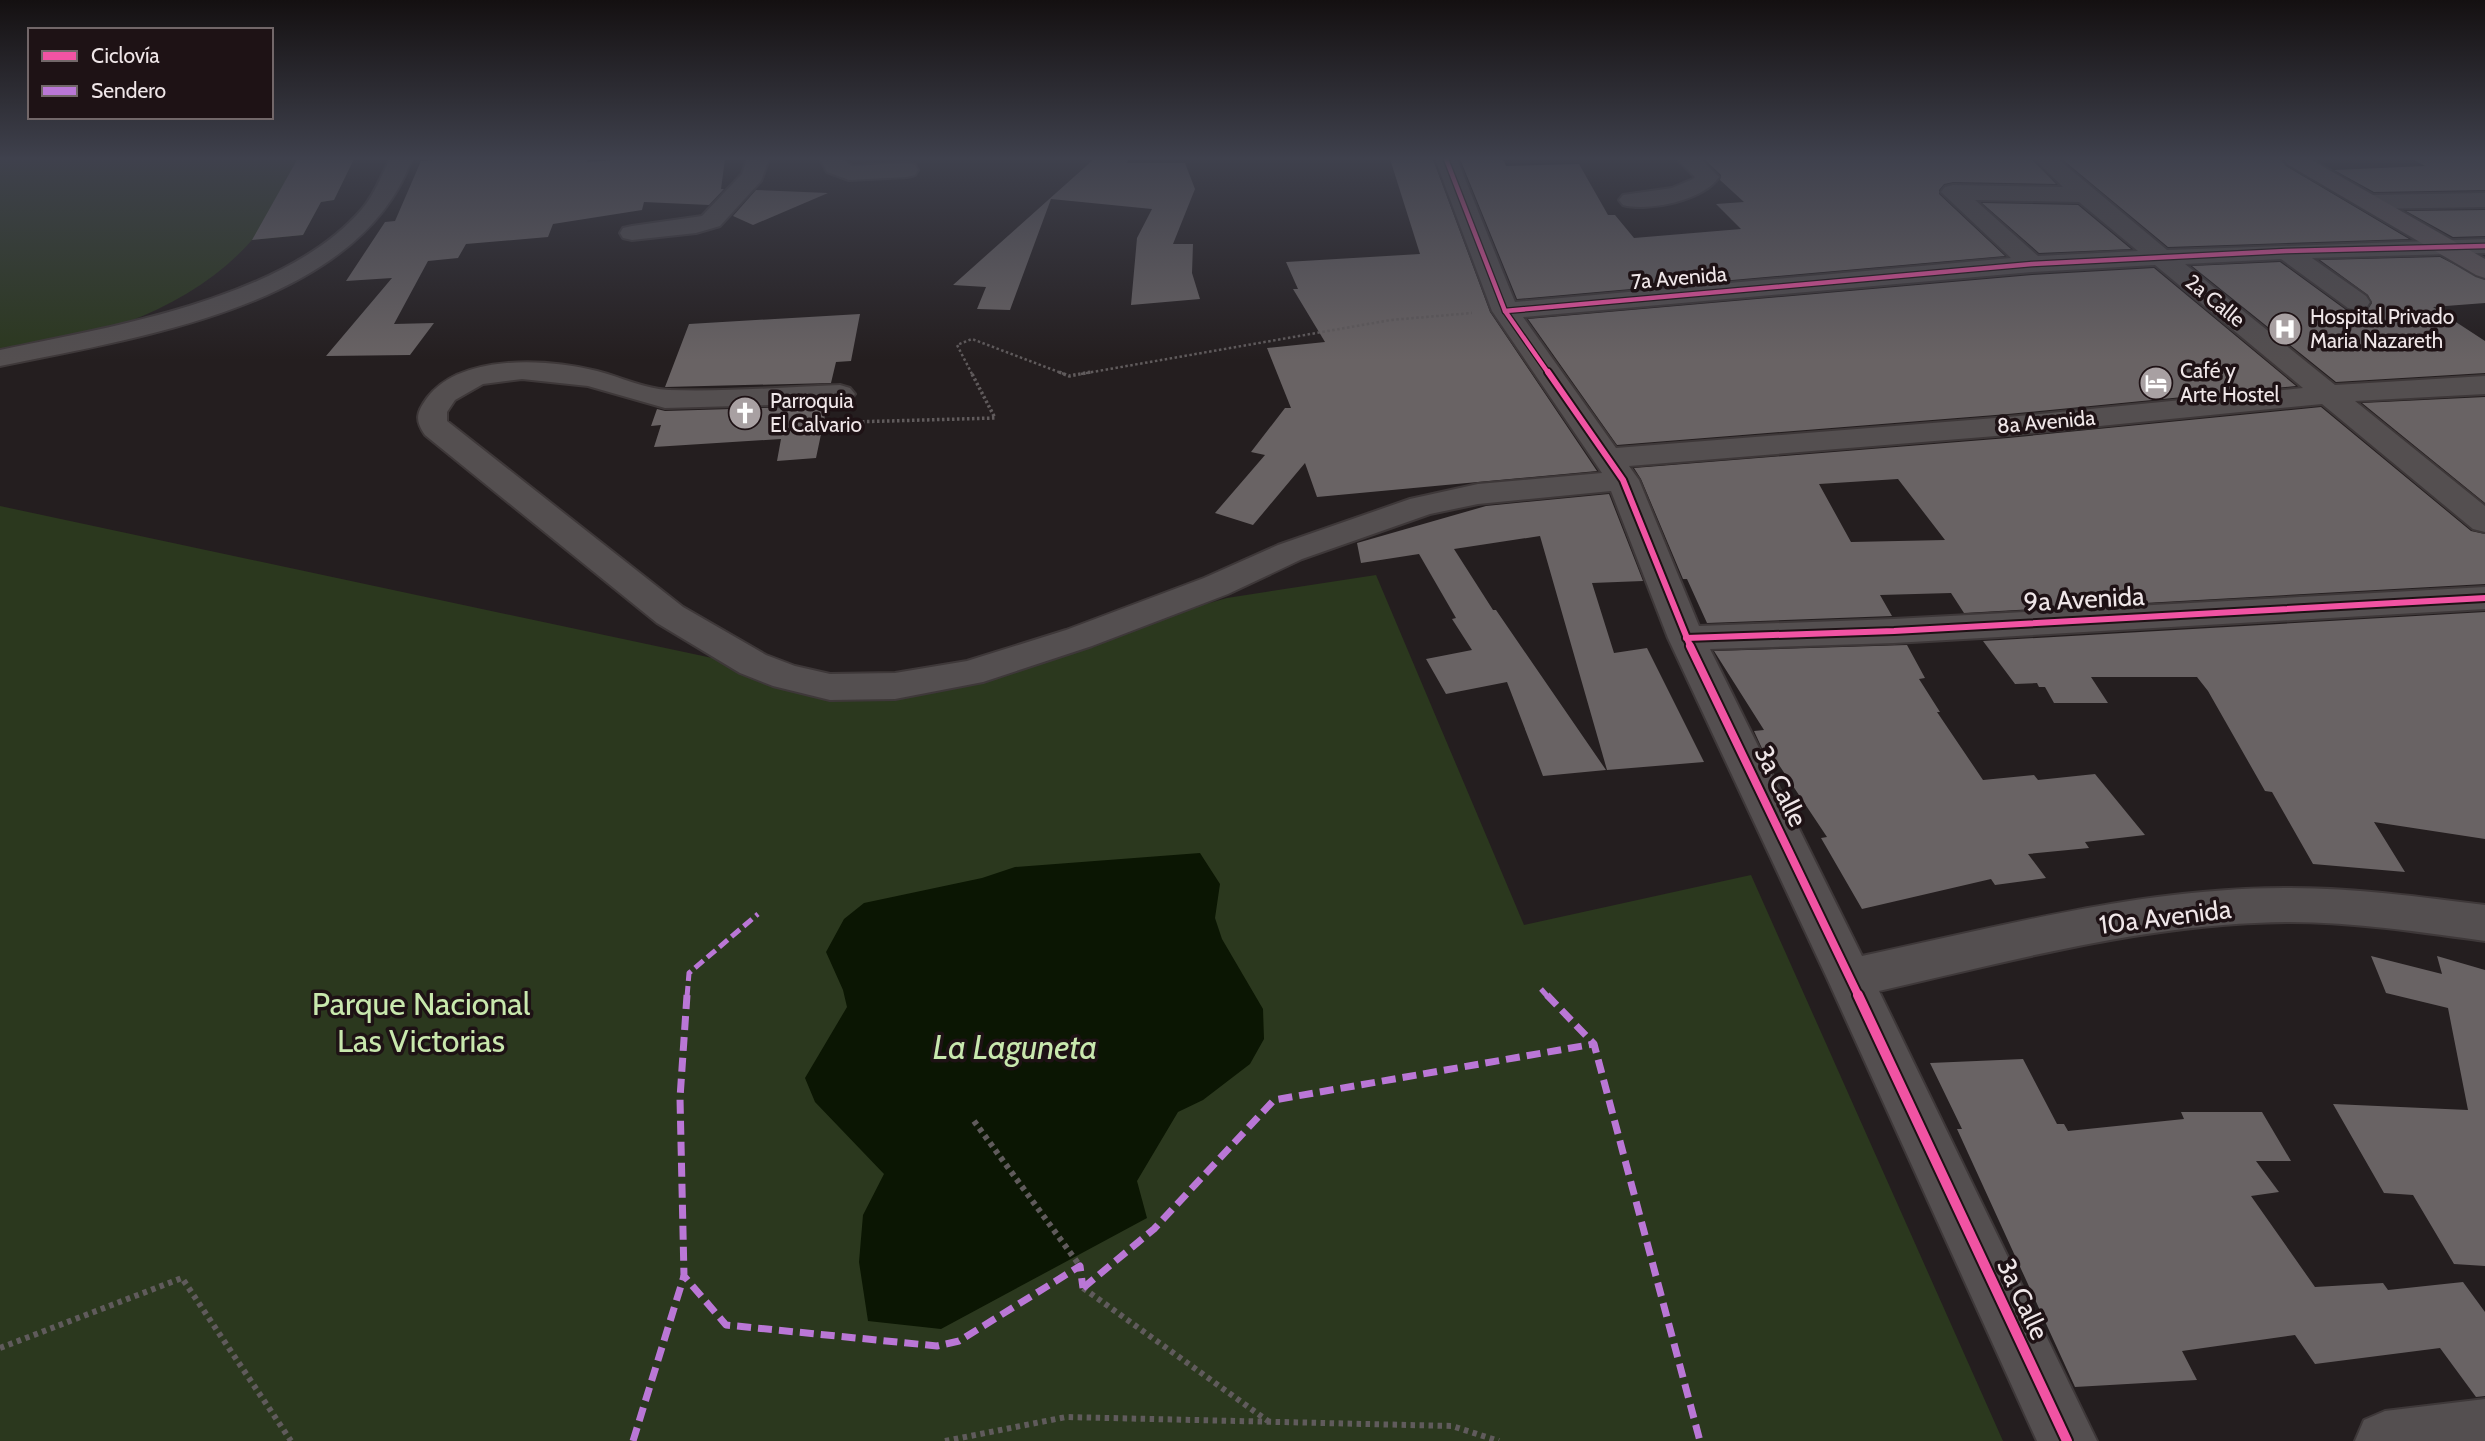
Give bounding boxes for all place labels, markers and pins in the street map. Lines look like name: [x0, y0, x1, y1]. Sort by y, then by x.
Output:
place label: Hospital Privado Maria Nazareth: [2310, 304, 2454, 353]
hospital icon: Hospital Privado Maria Nazareth: [2266, 310, 2304, 348]
place label: Café y Arte Hostel: [2180, 358, 2280, 407]
hotel icon: Café y Arte Hostel: [2137, 364, 2175, 402]
place label: Parroquia El Calvario: [770, 388, 862, 437]
church icon: Parroquia El Calvario: [726, 394, 764, 432]

